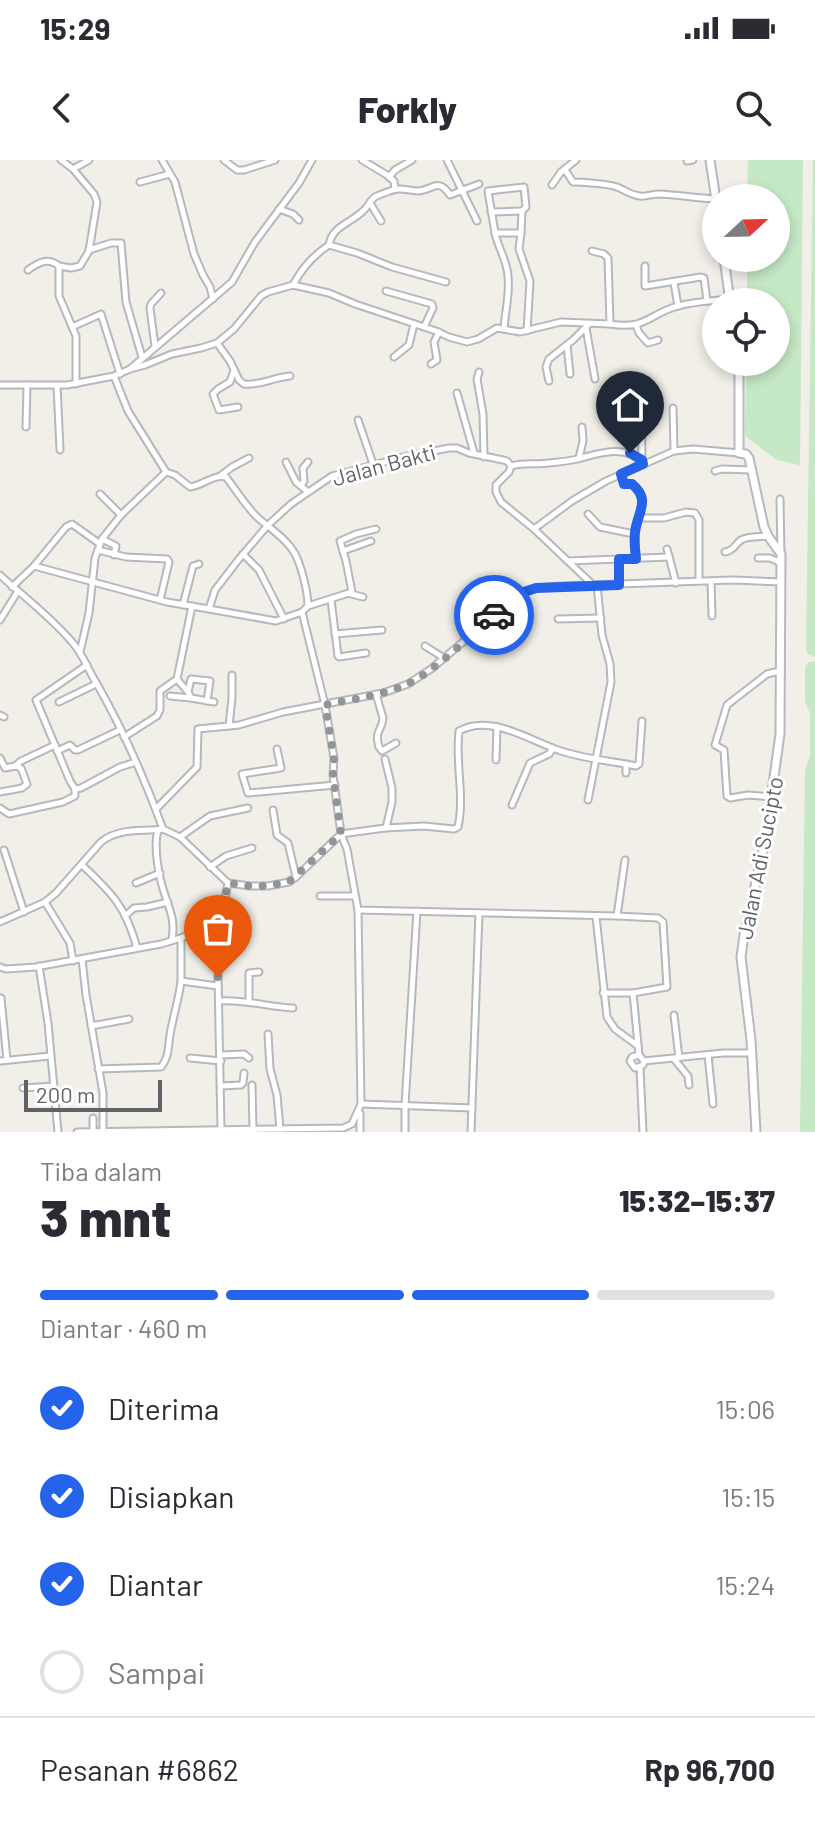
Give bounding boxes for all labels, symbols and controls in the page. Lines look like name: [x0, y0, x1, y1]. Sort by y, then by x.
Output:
text: 15:29: [40, 10, 110, 46]
icon: back: [40, 86, 84, 130]
icon: search: [731, 86, 775, 130]
text: Forkly: [358, 87, 457, 130]
north arrow: [702, 184, 790, 272]
map controls: [702, 184, 790, 376]
button: locate: [702, 288, 790, 376]
pin: [596, 371, 664, 453]
icon: home: [608, 383, 652, 427]
street label: Jalan Bakti: [329, 438, 438, 490]
courier: [454, 575, 534, 655]
icon: car: [472, 593, 516, 637]
street label: Jalan Adi Sucipto: [731, 774, 788, 941]
pin: [184, 895, 252, 977]
icon: bag: [196, 907, 240, 951]
scale bar: [24, 1076, 162, 1112]
text: 200 m: [36, 1081, 95, 1107]
text: Tiba dalam: [40, 1155, 162, 1186]
text: 15:32–15:37: [619, 1182, 775, 1218]
text: 3 mnt: [40, 1185, 171, 1247]
text: Diantar · 460 m: [40, 1312, 207, 1343]
icon: check: [40, 1386, 84, 1430]
text: Diterima: [108, 1390, 219, 1426]
text: 15:06: [716, 1393, 775, 1424]
icon: check: [40, 1474, 84, 1518]
text: Disiapkan: [108, 1478, 234, 1514]
text: 15:15: [721, 1481, 775, 1512]
icon: check: [40, 1562, 84, 1606]
text: Diantar: [108, 1566, 203, 1602]
text: 15:24: [715, 1569, 775, 1600]
text: Sampai: [108, 1654, 205, 1690]
text: Pesanan #6862: [40, 1751, 239, 1787]
text: Rp 96,700: [644, 1751, 775, 1787]

